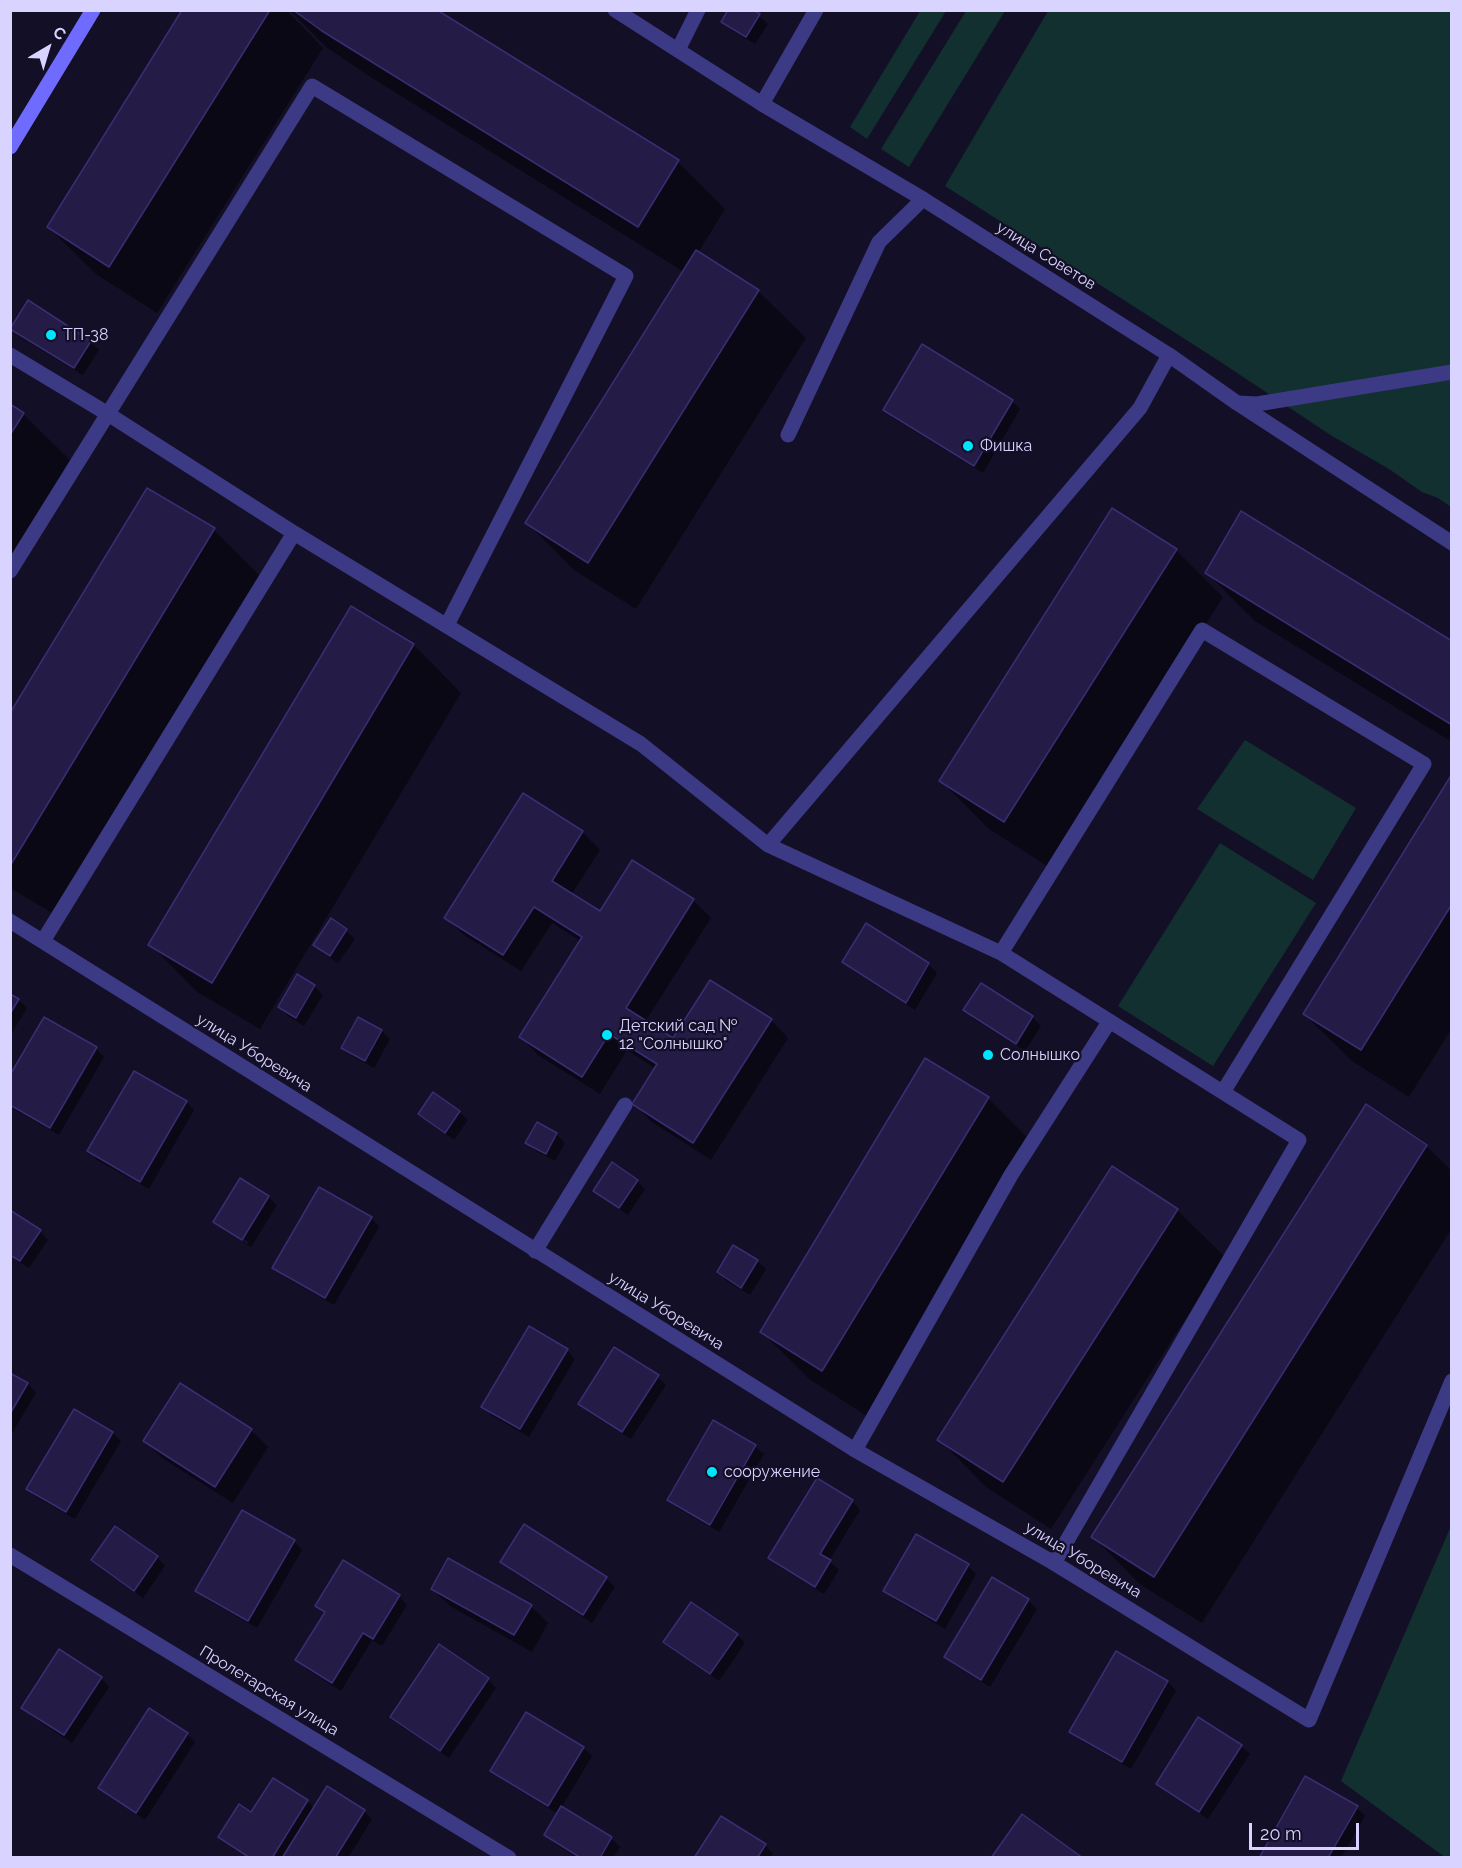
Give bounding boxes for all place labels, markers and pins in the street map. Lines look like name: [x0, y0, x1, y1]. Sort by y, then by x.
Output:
place label: ТП-38: [63, 325, 108, 345]
marker: ТП-38: [44, 328, 58, 342]
place label: Фишка: [980, 436, 1032, 456]
marker: Фишка: [961, 439, 975, 453]
place label: Детский сад № 12 "Солнышко": [619, 1016, 737, 1054]
marker: Детский сад № 12 "Солнышко": [600, 1028, 614, 1042]
place label: Солнышко: [1000, 1045, 1080, 1065]
marker: Солнышко: [981, 1048, 995, 1062]
place label: сооружение: [724, 1462, 820, 1482]
marker: сооружение: [705, 1465, 719, 1479]

